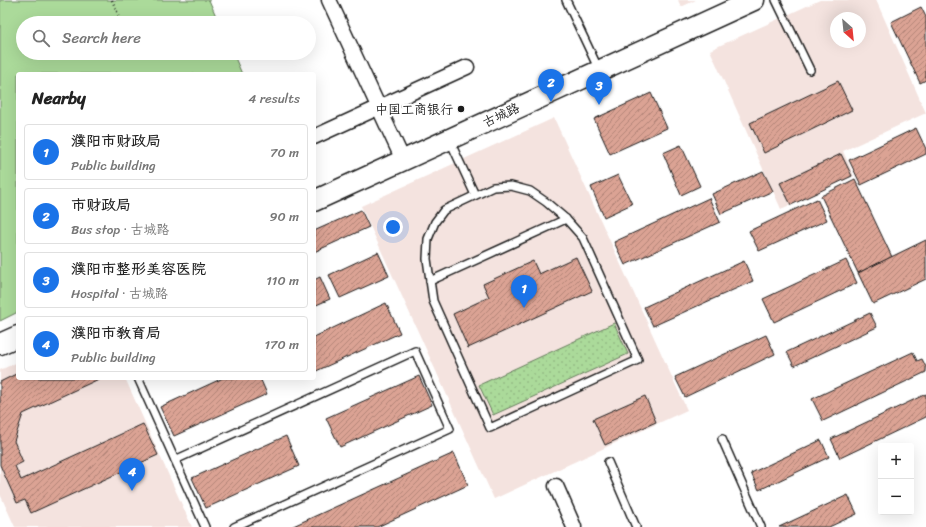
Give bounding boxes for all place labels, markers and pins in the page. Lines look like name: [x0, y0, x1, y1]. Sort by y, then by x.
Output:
pin: 2: [538, 69, 564, 102]
pin: 3: [586, 72, 612, 105]
place label: 中国工商银行: [375, 98, 453, 121]
marker: 中国工商银行: [456, 104, 466, 114]
pin: 1: [511, 275, 537, 308]
pin: 4: [119, 458, 145, 491]

